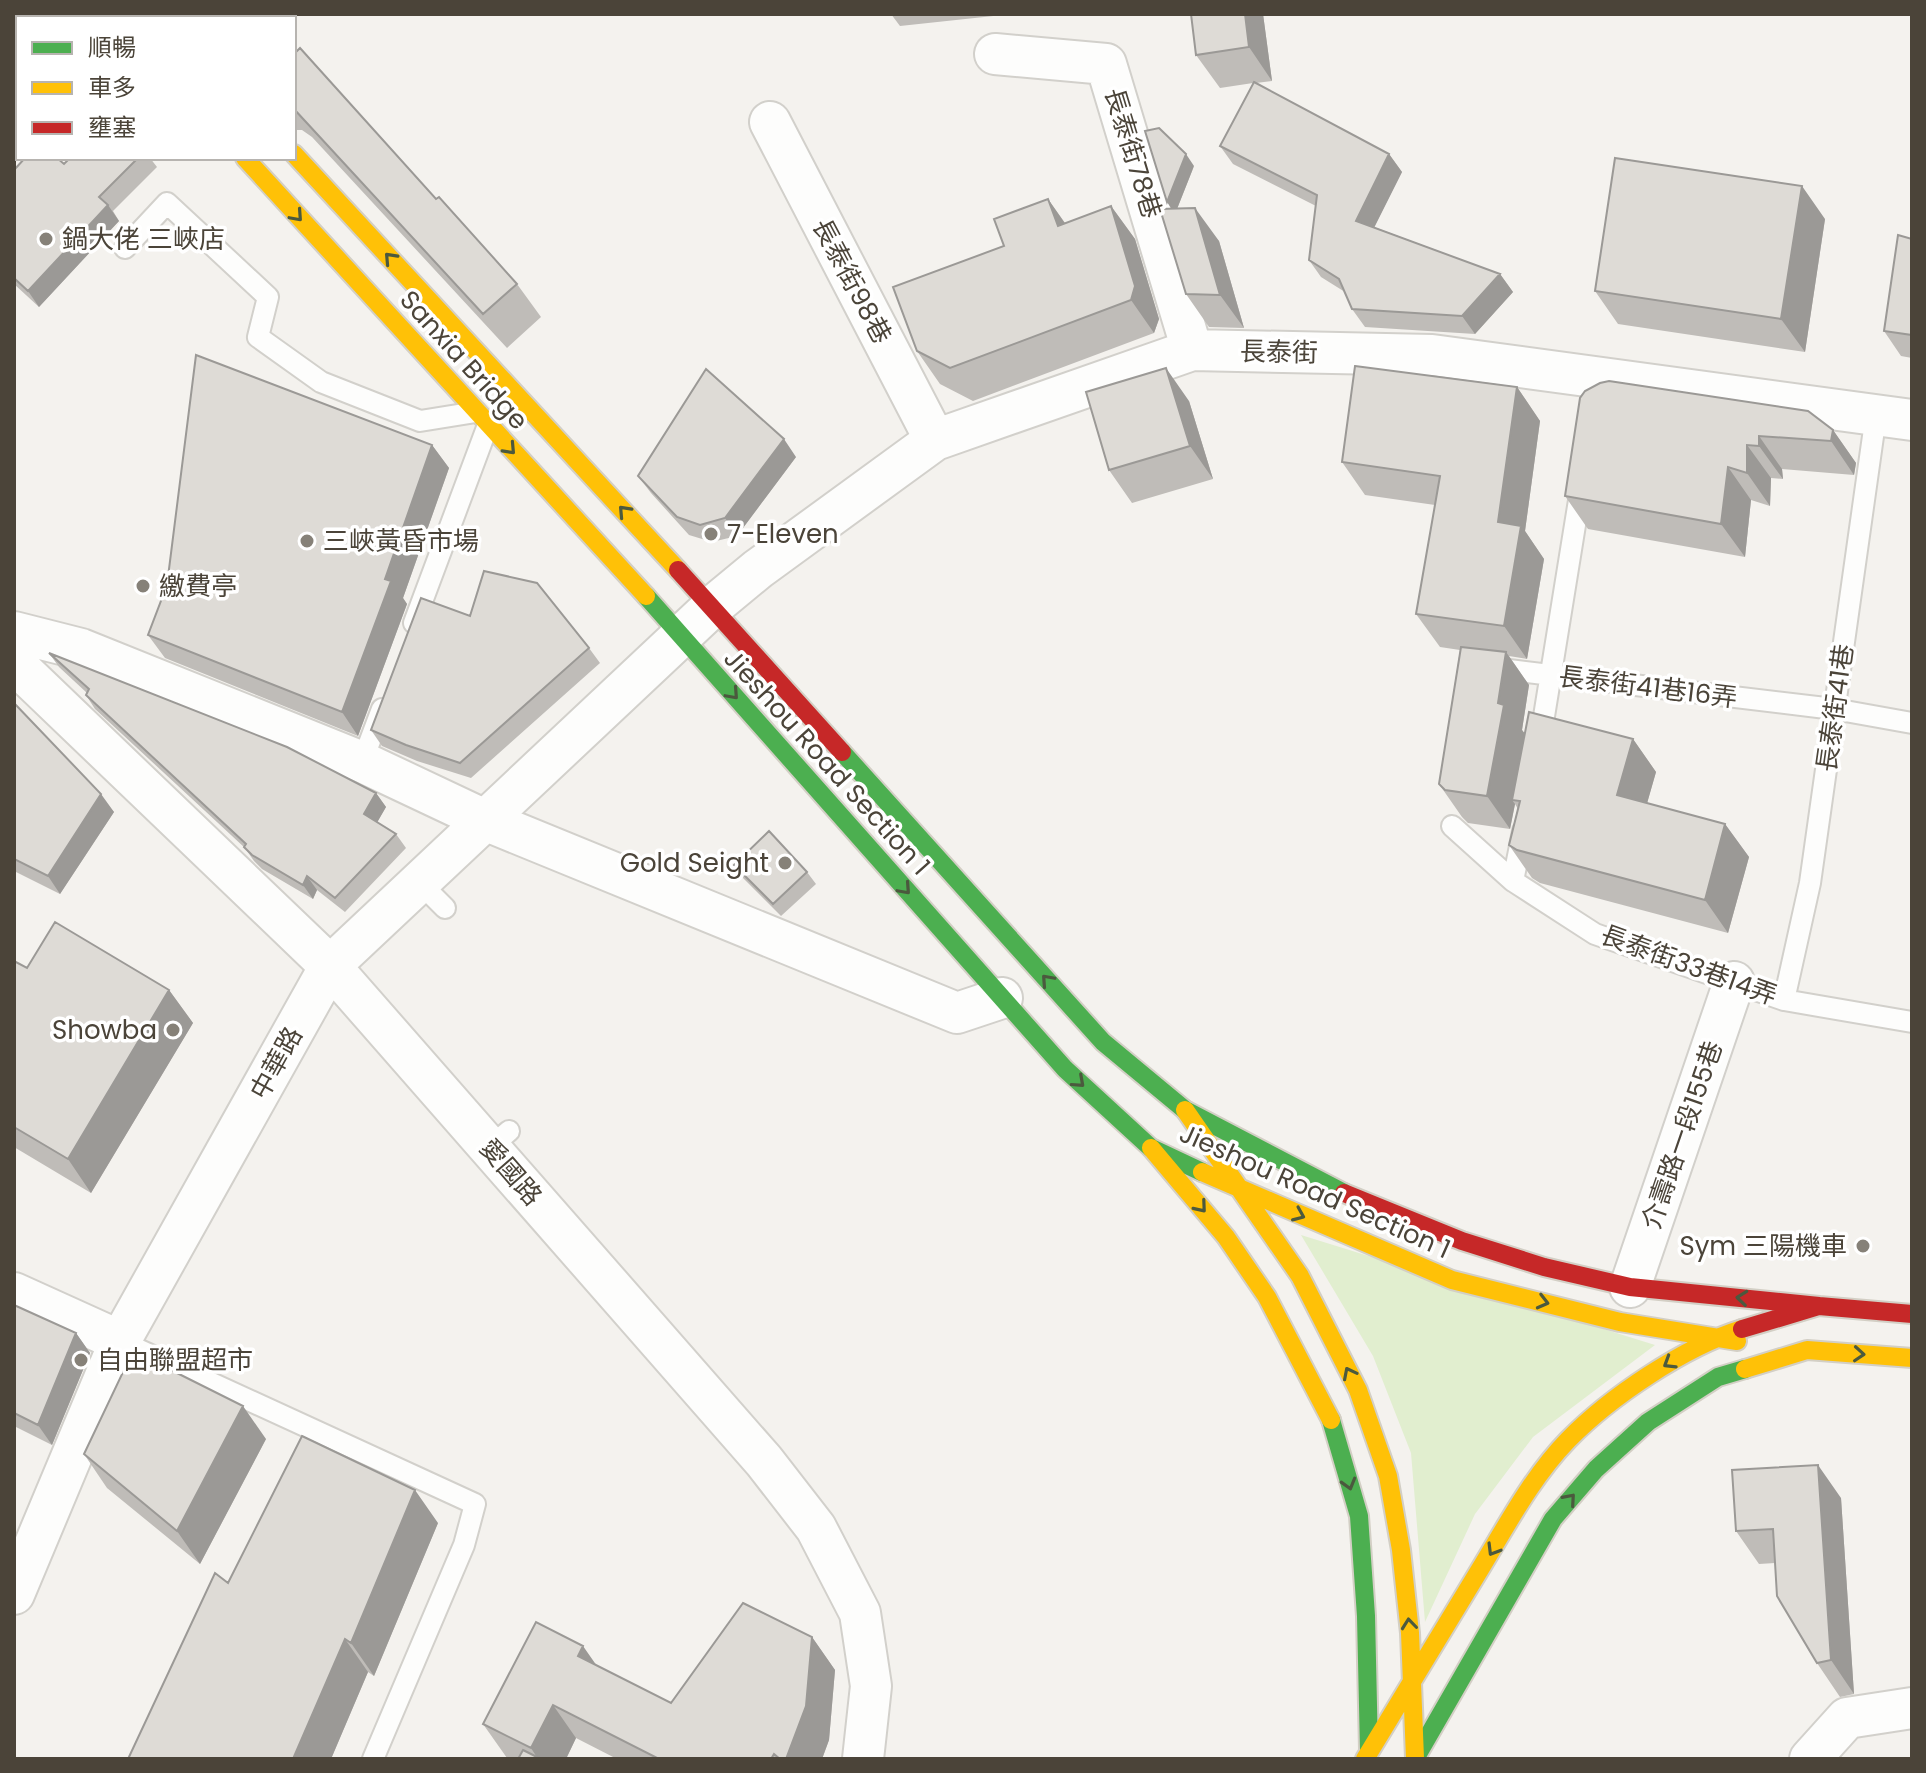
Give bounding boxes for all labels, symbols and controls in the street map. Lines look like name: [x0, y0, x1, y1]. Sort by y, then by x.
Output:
legend: [16, 16, 296, 160]
text: 順暢: [88, 31, 136, 64]
text: 車多: [88, 71, 136, 104]
street label: 長泰街78巷: [1096, 83, 1170, 223]
text: 壅塞: [88, 111, 136, 144]
one-way arrow: [288, 206, 302, 221]
street label: 長泰街98巷: [804, 212, 900, 350]
place label: 鍋大佬 三峽店: [62, 221, 225, 257]
marker: 鍋大佬 三峽店: [37, 230, 55, 248]
one-way arrow: [386, 253, 400, 268]
street label: Sanxia Bridge: [392, 283, 536, 437]
street label: 長泰街: [1240, 333, 1318, 371]
one-way arrow: [501, 440, 516, 454]
one-way arrow: [618, 506, 633, 520]
place label: 7-Eleven: [727, 516, 839, 552]
place label: 三峽黃昏市場: [323, 523, 479, 559]
marker: 7-Eleven: [702, 525, 720, 543]
marker: 三峽黃昏市場: [298, 532, 316, 550]
place label: 繳費亭: [159, 568, 237, 604]
marker: 繳費亭: [134, 577, 152, 595]
street label: Jieshou Road Section 1: [716, 641, 938, 883]
street label: 長泰街41巷: [1808, 642, 1862, 774]
street label: 長泰街41巷16弄: [1557, 658, 1739, 716]
one-way arrow: [723, 685, 737, 700]
place label: Gold Seight: [620, 845, 769, 881]
marker: Gold Seight: [776, 854, 794, 872]
one-way arrow: [895, 879, 910, 894]
street label: 長泰街33巷14弄: [1596, 916, 1782, 1014]
one-way arrow: [1042, 975, 1057, 990]
place label: Showba: [52, 1012, 157, 1048]
street label: 中華路: [241, 1020, 311, 1106]
marker: Showba: [164, 1021, 182, 1039]
street label: 介壽路一段155巷: [1633, 1036, 1731, 1234]
one-way arrow: [1070, 1072, 1085, 1086]
street label: Jieshou Road Section 1: [1174, 1115, 1456, 1267]
street label: 愛國路: [472, 1131, 550, 1213]
one-way arrow: [1191, 1198, 1206, 1213]
one-way arrow: [1290, 1205, 1305, 1221]
place label: Sym 三陽機車: [1679, 1228, 1847, 1264]
marker: Sym 三陽機車: [1854, 1237, 1872, 1255]
one-way arrow: [1735, 1290, 1748, 1307]
one-way arrow: [1535, 1293, 1549, 1310]
place label: 自由聯盟超市: [97, 1342, 253, 1378]
one-way arrow: [1853, 1345, 1866, 1362]
marker: 自由聯盟超市: [72, 1351, 90, 1369]
one-way arrow: [1663, 1354, 1678, 1369]
one-way arrow: [1344, 1366, 1359, 1381]
one-way arrow: [1340, 1476, 1356, 1490]
one-way arrow: [1560, 1494, 1575, 1508]
one-way arrow: [1487, 1541, 1503, 1556]
one-way arrow: [1401, 1617, 1418, 1630]

